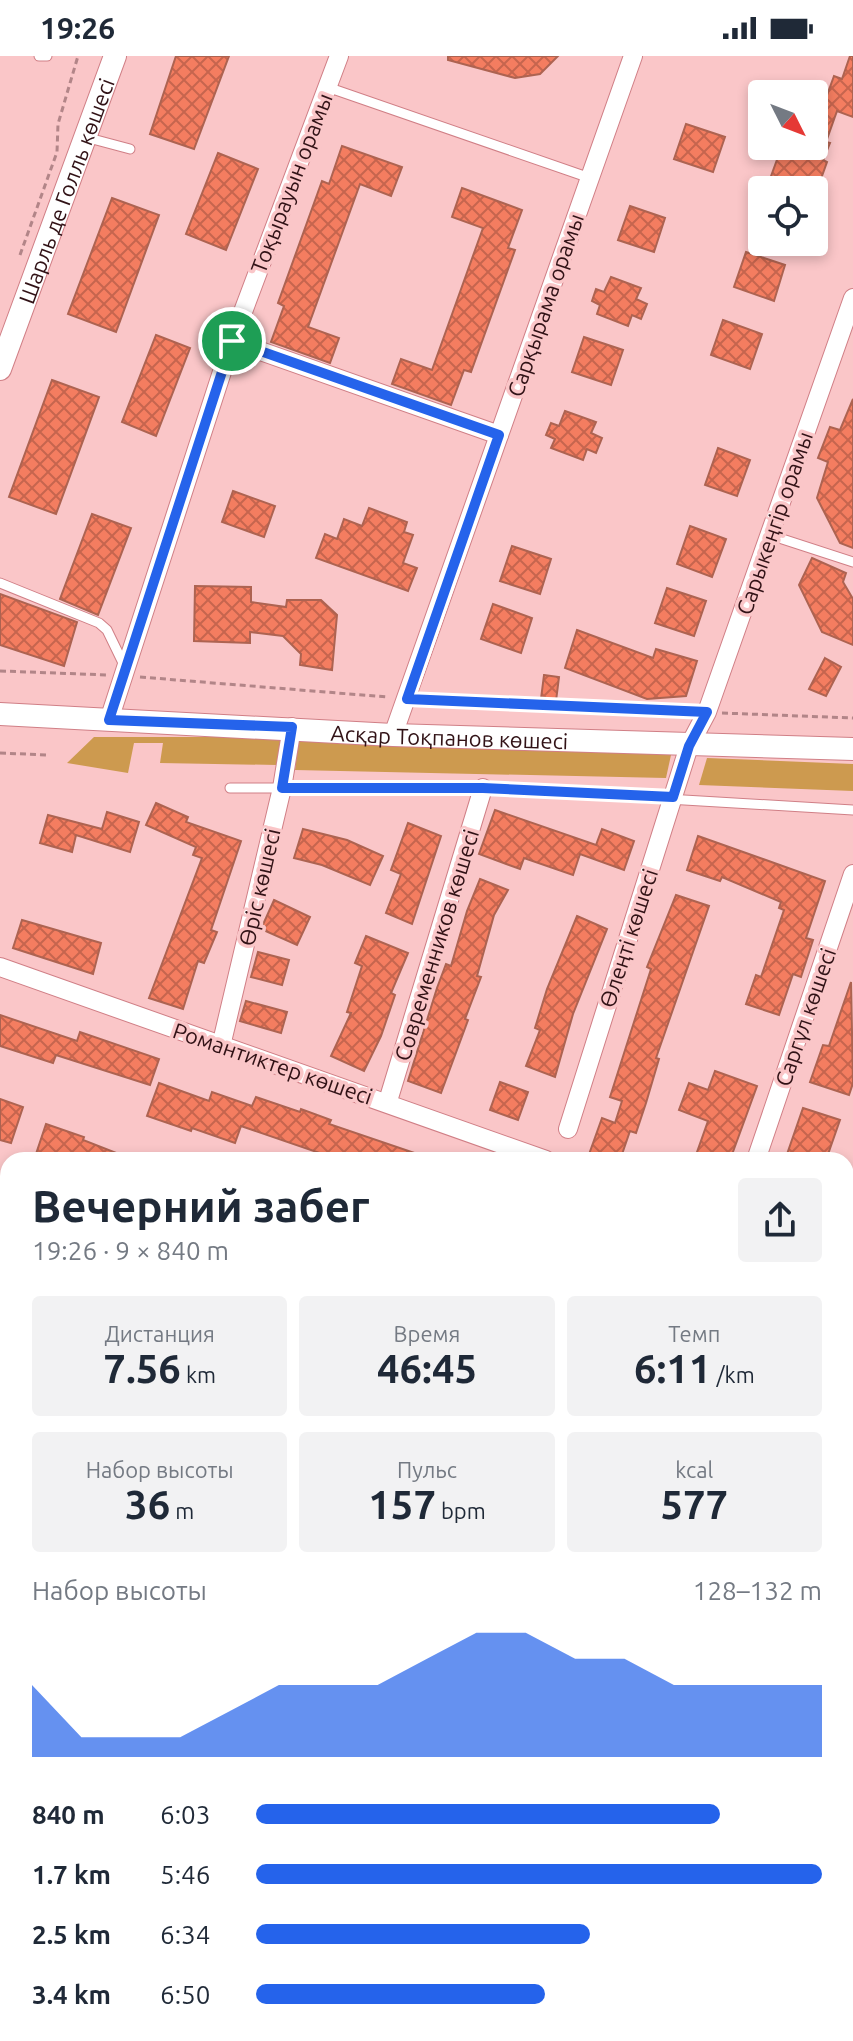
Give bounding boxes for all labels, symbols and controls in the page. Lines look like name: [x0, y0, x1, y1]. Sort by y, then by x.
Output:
text: 19:26: [40, 11, 115, 45]
street label: Шарль де Голль көшесі: [13, 75, 118, 307]
north arrow: [748, 80, 828, 160]
map controls: [748, 80, 828, 256]
street label: Тоқырауын орамы: [245, 90, 337, 276]
button: locate: [748, 176, 828, 256]
street label: Сарқырама орамы: [502, 210, 588, 400]
pin: [198, 307, 266, 375]
icon: arrive: [210, 319, 254, 363]
street label: Сарыкеңгір орамы: [731, 428, 817, 618]
street label: Асқар Тоқпанов көшесі: [330, 719, 569, 753]
street label: Өріс көшесі: [233, 826, 285, 948]
street label: Современников көшесі: [389, 826, 483, 1064]
street label: Өлеңті көшесі: [594, 866, 662, 1010]
street label: Саргүл көшесі: [770, 945, 840, 1089]
street label: Романтиктер көшесі: [170, 1017, 376, 1109]
button: share: [738, 1178, 822, 1262]
text: Вечерний забег: [32, 1181, 370, 1230]
text: 19:26 · 9 × 840 m: [32, 1236, 229, 1265]
text: Дистанция: [104, 1321, 215, 1346]
text: Время: [394, 1321, 460, 1346]
text: Темп: [668, 1321, 720, 1346]
text: 7.56: [103, 1346, 181, 1391]
text: 46:45: [377, 1346, 477, 1391]
text: 6:11: [634, 1346, 711, 1391]
text: km: [181, 1362, 216, 1387]
text: /km: [711, 1362, 755, 1387]
text: Набор высоты: [86, 1457, 234, 1482]
text: Пульс: [397, 1457, 457, 1482]
text: kcal: [675, 1457, 713, 1482]
text: 36: [125, 1482, 170, 1527]
text: 157: [368, 1482, 436, 1527]
text: 577: [660, 1482, 728, 1527]
text: m: [170, 1498, 194, 1523]
text: bpm: [436, 1498, 486, 1523]
text: Набор высоты: [32, 1576, 207, 1605]
text: 128–132 m: [693, 1576, 822, 1605]
text: 840 m: [32, 1800, 105, 1829]
text: 6:03: [160, 1800, 210, 1829]
text: 1.7 km: [32, 1860, 111, 1889]
text: 5:46: [160, 1860, 210, 1889]
text: 2.5 km: [32, 1920, 111, 1949]
text: 6:34: [160, 1920, 210, 1949]
text: 3.4 km: [32, 1980, 111, 2009]
text: 6:50: [160, 1980, 210, 2009]

